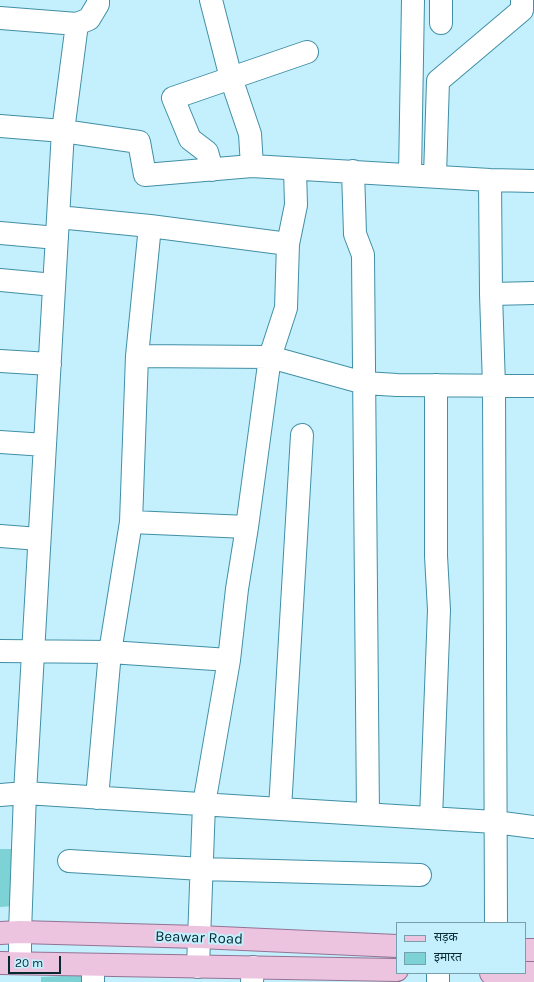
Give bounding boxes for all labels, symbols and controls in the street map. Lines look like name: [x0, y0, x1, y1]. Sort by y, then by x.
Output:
legend: [396, 922, 526, 974]
street label: Beawar Road: [155, 927, 243, 949]
text: सड़क: [434, 930, 458, 944]
scale bar: [10, 948, 63, 974]
text: इमारत: [434, 950, 462, 964]
text: 20 m: [15, 956, 43, 970]

